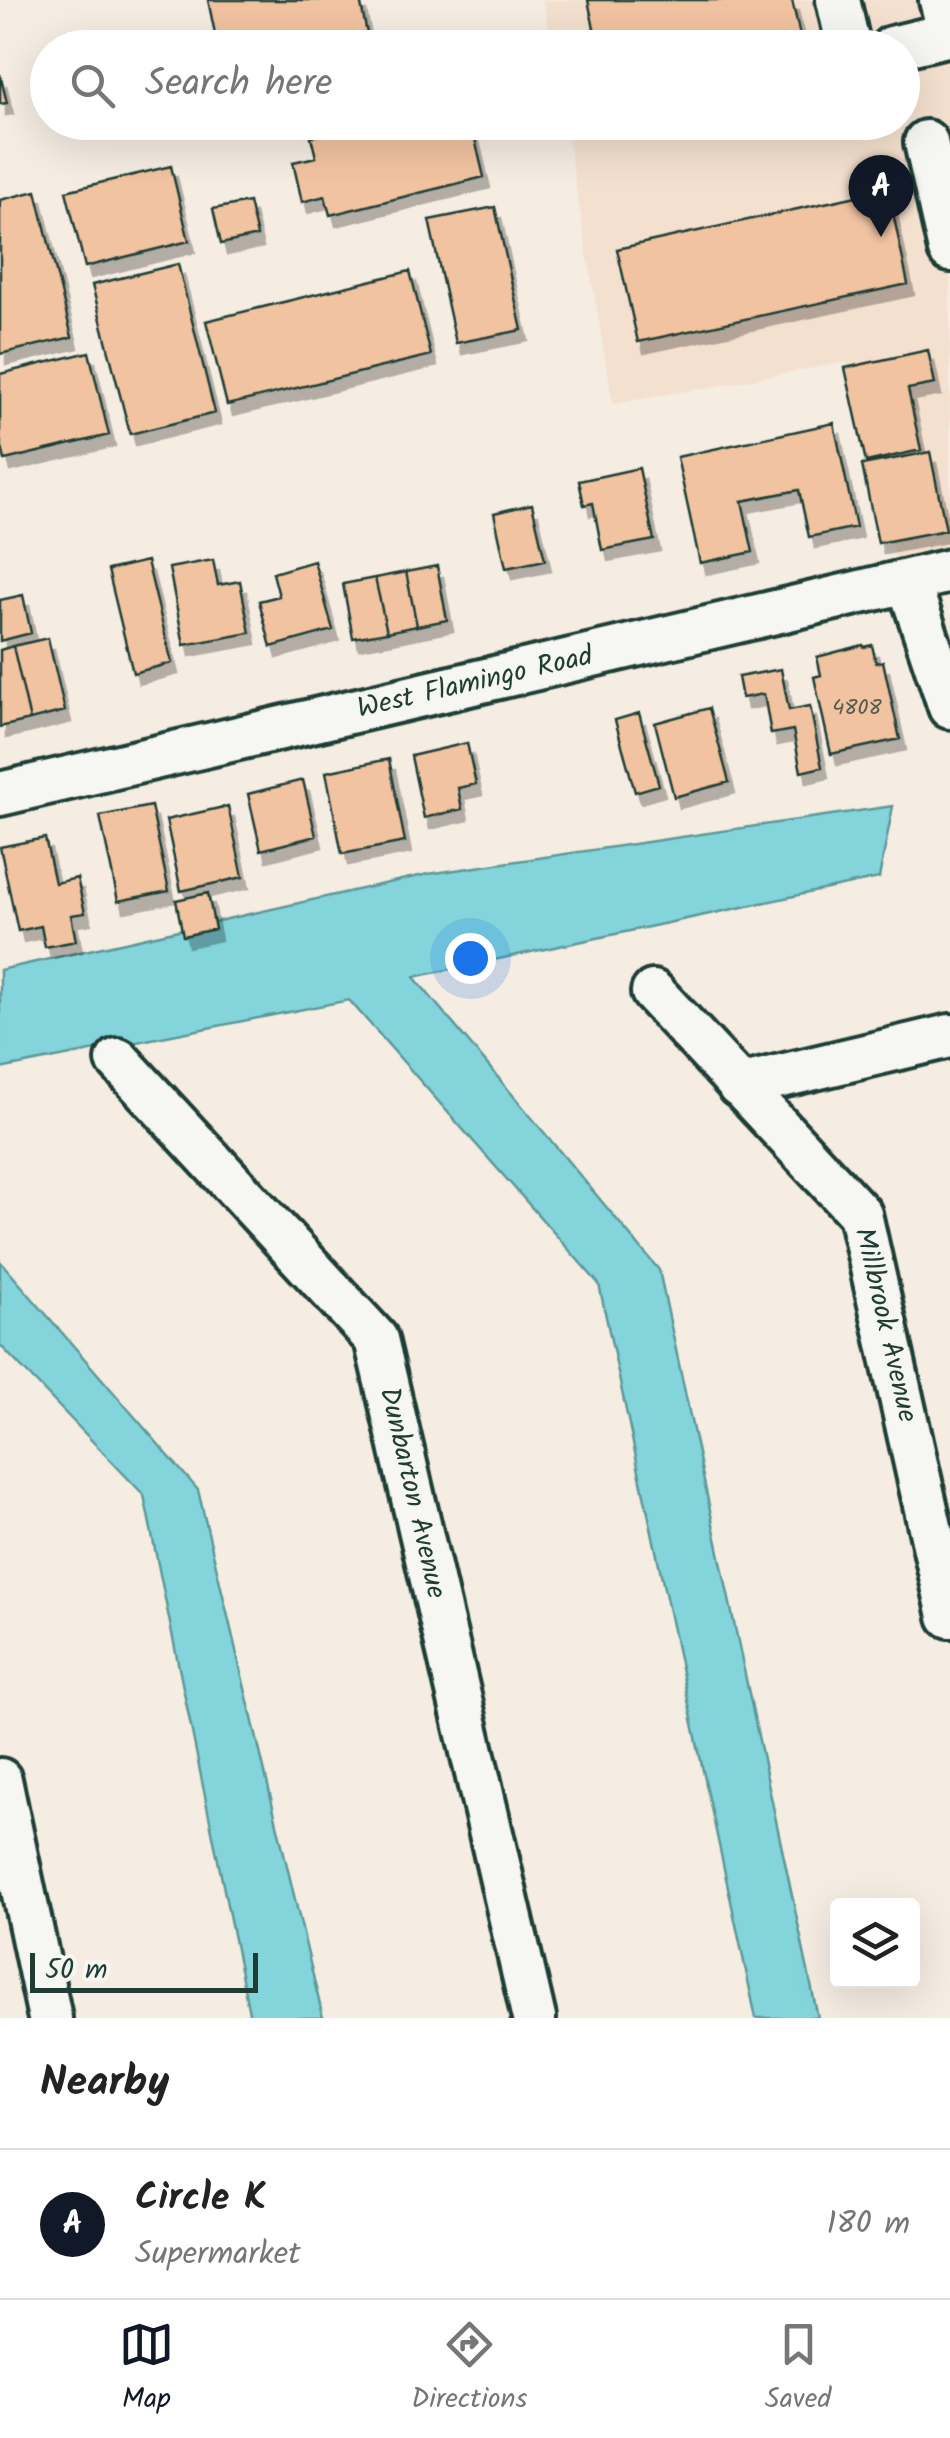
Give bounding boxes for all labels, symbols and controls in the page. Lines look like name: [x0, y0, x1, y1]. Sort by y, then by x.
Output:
search box: [30, 30, 920, 140]
text: Search here: [145, 55, 332, 115]
icon: search: [65, 58, 120, 113]
pin: A: [848, 154, 914, 237]
street label: West Flamingo Road: [353, 634, 598, 732]
house number: 4808: [832, 691, 883, 726]
your location: [445, 933, 496, 984]
street label: Millbrook Avenue: [841, 1223, 929, 1427]
street label: Dunbarton Avenue: [366, 1383, 458, 1604]
map controls: [830, 1898, 920, 1988]
button: layers: [830, 1898, 920, 1988]
scale bar: [30, 1948, 258, 1992]
text: 50 m: [45, 1948, 108, 1993]
text: Nearby: [40, 2050, 169, 2117]
text: Circle K: [135, 2169, 267, 2229]
text: A: [62, 2199, 83, 2250]
text: 180 m: [826, 2199, 910, 2250]
text: Supermarket: [135, 2229, 301, 2280]
tab: Map: [119, 2317, 174, 2422]
tab: Directions: [411, 2317, 527, 2422]
tab: Saved: [765, 2317, 831, 2422]

